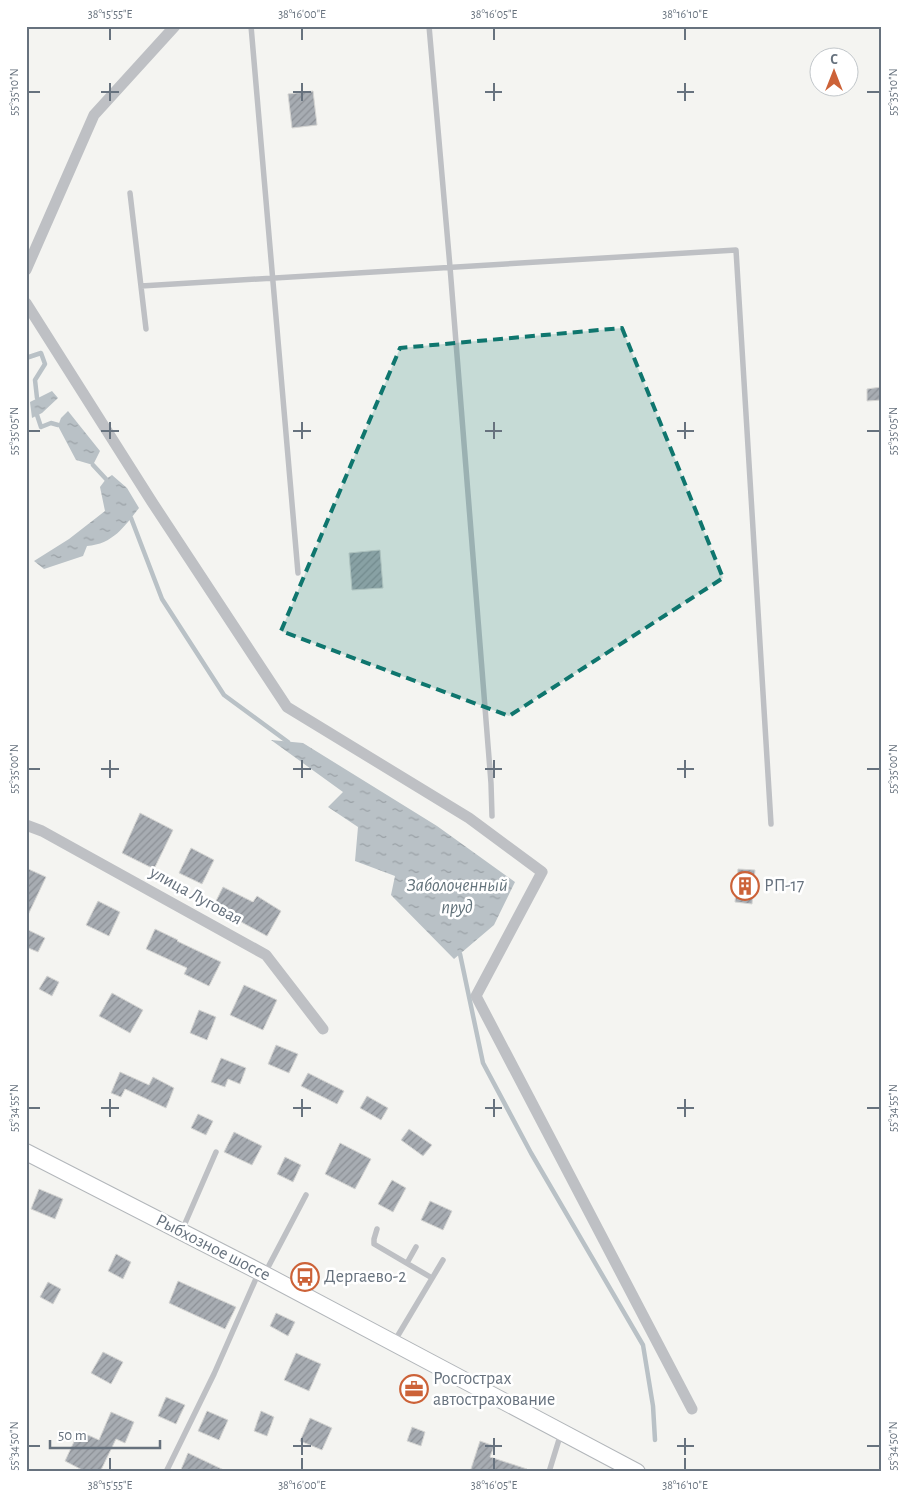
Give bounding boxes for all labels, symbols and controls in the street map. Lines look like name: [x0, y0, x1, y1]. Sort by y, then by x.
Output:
text: 38°15'55"E: [88, 8, 132, 20]
text: 38°16'00"E: [278, 8, 326, 20]
text: 38°16'05"E: [471, 8, 517, 20]
text: 38°16'10"E: [662, 8, 708, 20]
north arrow: [810, 48, 860, 98]
text: С: [830, 53, 838, 67]
text: 55°35'10"N: [8, 68, 20, 116]
text: 55°35'10"N: [887, 68, 899, 116]
text: 55°35'05"N: [8, 407, 20, 455]
text: 55°35'05"N: [887, 407, 899, 455]
text: 55°35'00"N: [8, 744, 20, 794]
text: 55°35'00"N: [887, 744, 899, 794]
street label: улица Луговая: [146, 863, 245, 929]
building icon: РП-17: [730, 871, 760, 901]
water label: Заболоченный пруд: [406, 876, 508, 917]
place label: РП-17: [764, 877, 804, 895]
text: 55°34'55"N: [8, 1084, 20, 1132]
text: 55°34'55"N: [887, 1084, 899, 1132]
street label: Рыбхозное шоссе: [153, 1210, 274, 1285]
bus stop icon: Дергаево-2: [290, 1262, 320, 1292]
place label: Дергаево-2: [324, 1268, 406, 1286]
place label: Росгострах автострахование: [433, 1370, 555, 1409]
office icon: Росгострах автострахование: [399, 1374, 429, 1404]
scale bar: [50, 1418, 160, 1450]
text: 55°34'50"N: [8, 1421, 20, 1471]
text: 55°34'50"N: [887, 1421, 899, 1471]
text: 50 m: [58, 1428, 87, 1443]
text: 38°15'55"E: [88, 1479, 132, 1491]
text: 38°16'00"E: [278, 1479, 326, 1491]
text: 38°16'05"E: [471, 1479, 517, 1491]
text: 38°16'10"E: [662, 1479, 708, 1491]

